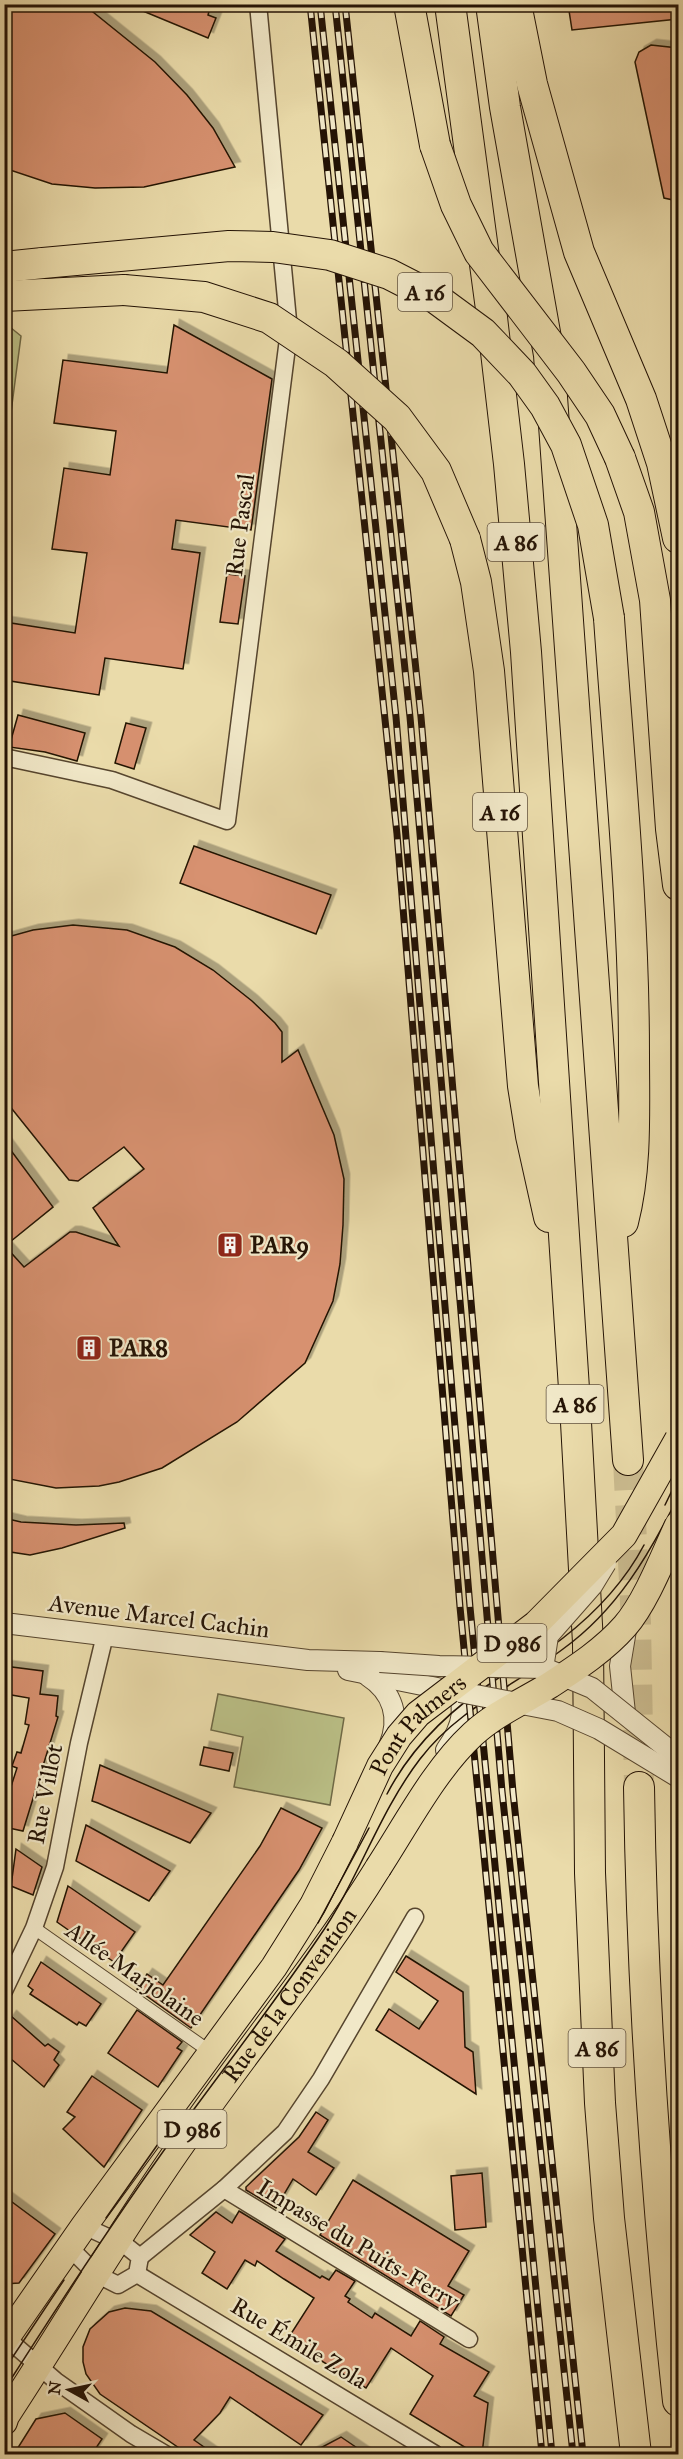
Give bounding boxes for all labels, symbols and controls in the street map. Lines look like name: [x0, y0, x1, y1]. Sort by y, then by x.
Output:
road number: A 16: [398, 273, 452, 311]
street label: Rue Pascal: [219, 471, 261, 578]
road number: A 86: [488, 523, 544, 561]
road number: A 16: [473, 793, 527, 831]
building icon: PAR9: [215, 1230, 245, 1260]
place label: PAR9: [250, 1230, 309, 1260]
building icon: PAR8: [74, 1333, 104, 1363]
place label: PAR8: [109, 1333, 168, 1363]
road number: A 86: [546, 1385, 604, 1423]
street label: Avenue Marcel Cachin: [46, 1587, 271, 1644]
road number: D 986: [478, 1624, 546, 1662]
street label: Pont Palmers: [363, 1668, 472, 1780]
street label: Rue Villot: [21, 1741, 70, 1847]
street label: Rue de la Convention: [216, 1902, 363, 2089]
street label: Allée Marjolaine: [59, 1915, 210, 2033]
road number: A 86: [568, 2029, 626, 2067]
road number: D 986: [158, 2110, 226, 2148]
street label: Impasse du Puits-Ferry: [252, 2172, 465, 2316]
street label: Rue Émile Zola: [225, 2291, 373, 2396]
north arrow: [39, 2360, 99, 2420]
text: N: [44, 2380, 65, 2396]

